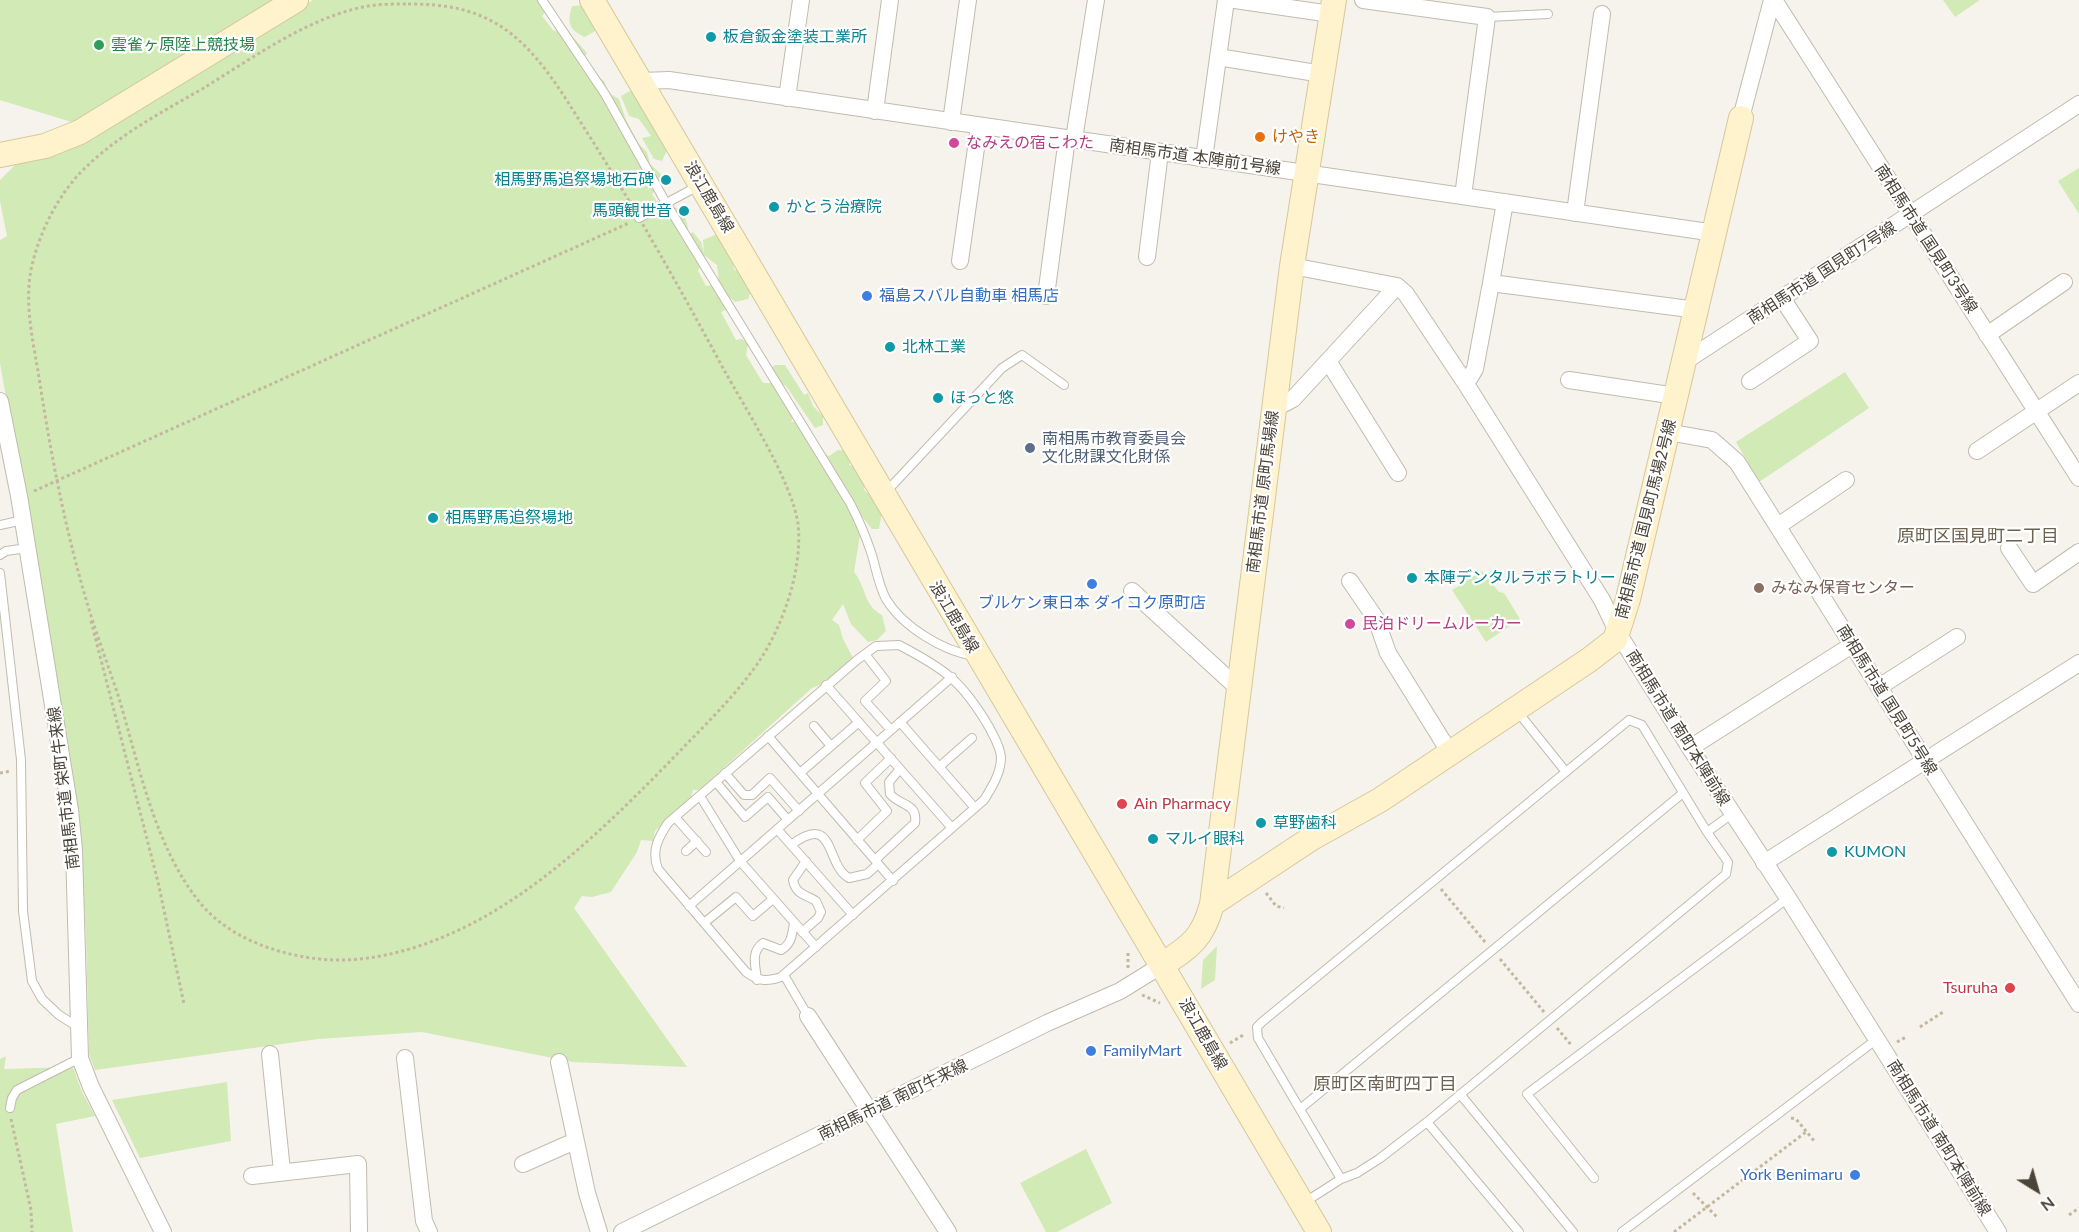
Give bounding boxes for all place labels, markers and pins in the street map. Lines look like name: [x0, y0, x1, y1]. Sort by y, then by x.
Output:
place label: 板倉鈑金塗装工業所: [723, 27, 867, 47]
marker: 板倉鈑金塗装工業所: [704, 30, 718, 44]
place label: 雲雀ヶ原陸上競技場: [111, 35, 255, 55]
marker: 雲雀ヶ原陸上競技場: [92, 38, 106, 52]
place label: けやき: [1272, 127, 1320, 147]
marker: けやき: [1253, 130, 1267, 144]
place label: なみえの宿こわた: [966, 133, 1094, 153]
marker: なみえの宿こわた: [947, 136, 961, 150]
place label: 相馬野馬追祭場地石碑: [494, 170, 654, 190]
marker: 相馬野馬追祭場地石碑: [659, 173, 673, 187]
place label: かとう治療院: [786, 197, 882, 217]
marker: かとう治療院: [767, 200, 781, 214]
place label: 馬頭観世音: [592, 201, 672, 221]
marker: 馬頭観世音: [677, 204, 691, 218]
place label: 福島スバル自動車 相馬店: [879, 286, 1059, 306]
marker: 福島スバル自動車 相馬店: [860, 289, 874, 303]
place label: 北林工業: [902, 337, 966, 357]
marker: 北林工業: [883, 340, 897, 354]
place label: ほっと悠: [950, 388, 1014, 408]
marker: ほっと悠: [931, 391, 945, 405]
place label: 南相馬市教育委員会 文化財課文化財係: [1042, 429, 1186, 467]
marker: 南相馬市教育委員会 文化財課文化財係: [1023, 441, 1037, 455]
place label: 相馬野馬追祭場地: [445, 508, 573, 528]
marker: 相馬野馬追祭場地: [426, 511, 440, 525]
place label: 本陣デンタルラボラトリー: [1424, 568, 1616, 588]
marker: 本陣デンタルラボラトリー: [1405, 571, 1419, 585]
marker: ブルケン東日本 ダイコク原町店: [1085, 577, 1099, 591]
place label: みなみ保育センター: [1771, 578, 1915, 598]
marker: みなみ保育センター: [1752, 581, 1766, 595]
place label: ブルケン東日本 ダイコク原町店: [978, 593, 1206, 613]
place label: 民泊ドリームルーカー: [1362, 614, 1522, 634]
marker: 民泊ドリームルーカー: [1343, 617, 1357, 631]
place label: Ain Pharmacy: [1134, 794, 1231, 814]
marker: Ain Pharmacy: [1115, 797, 1129, 811]
place label: 草野歯科: [1273, 813, 1337, 833]
marker: 草野歯科: [1254, 816, 1268, 830]
place label: マルイ眼科: [1165, 829, 1245, 849]
marker: マルイ眼科: [1146, 832, 1160, 846]
place label: KUMON: [1844, 842, 1906, 862]
marker: KUMON: [1825, 845, 1839, 859]
place label: Tsuruha: [1943, 978, 1998, 998]
marker: Tsuruha: [2003, 981, 2017, 995]
place label: FamilyMart: [1103, 1041, 1182, 1061]
marker: FamilyMart: [1084, 1044, 1098, 1058]
place label: York Benimaru: [1740, 1165, 1843, 1185]
marker: York Benimaru: [1848, 1168, 1862, 1182]

